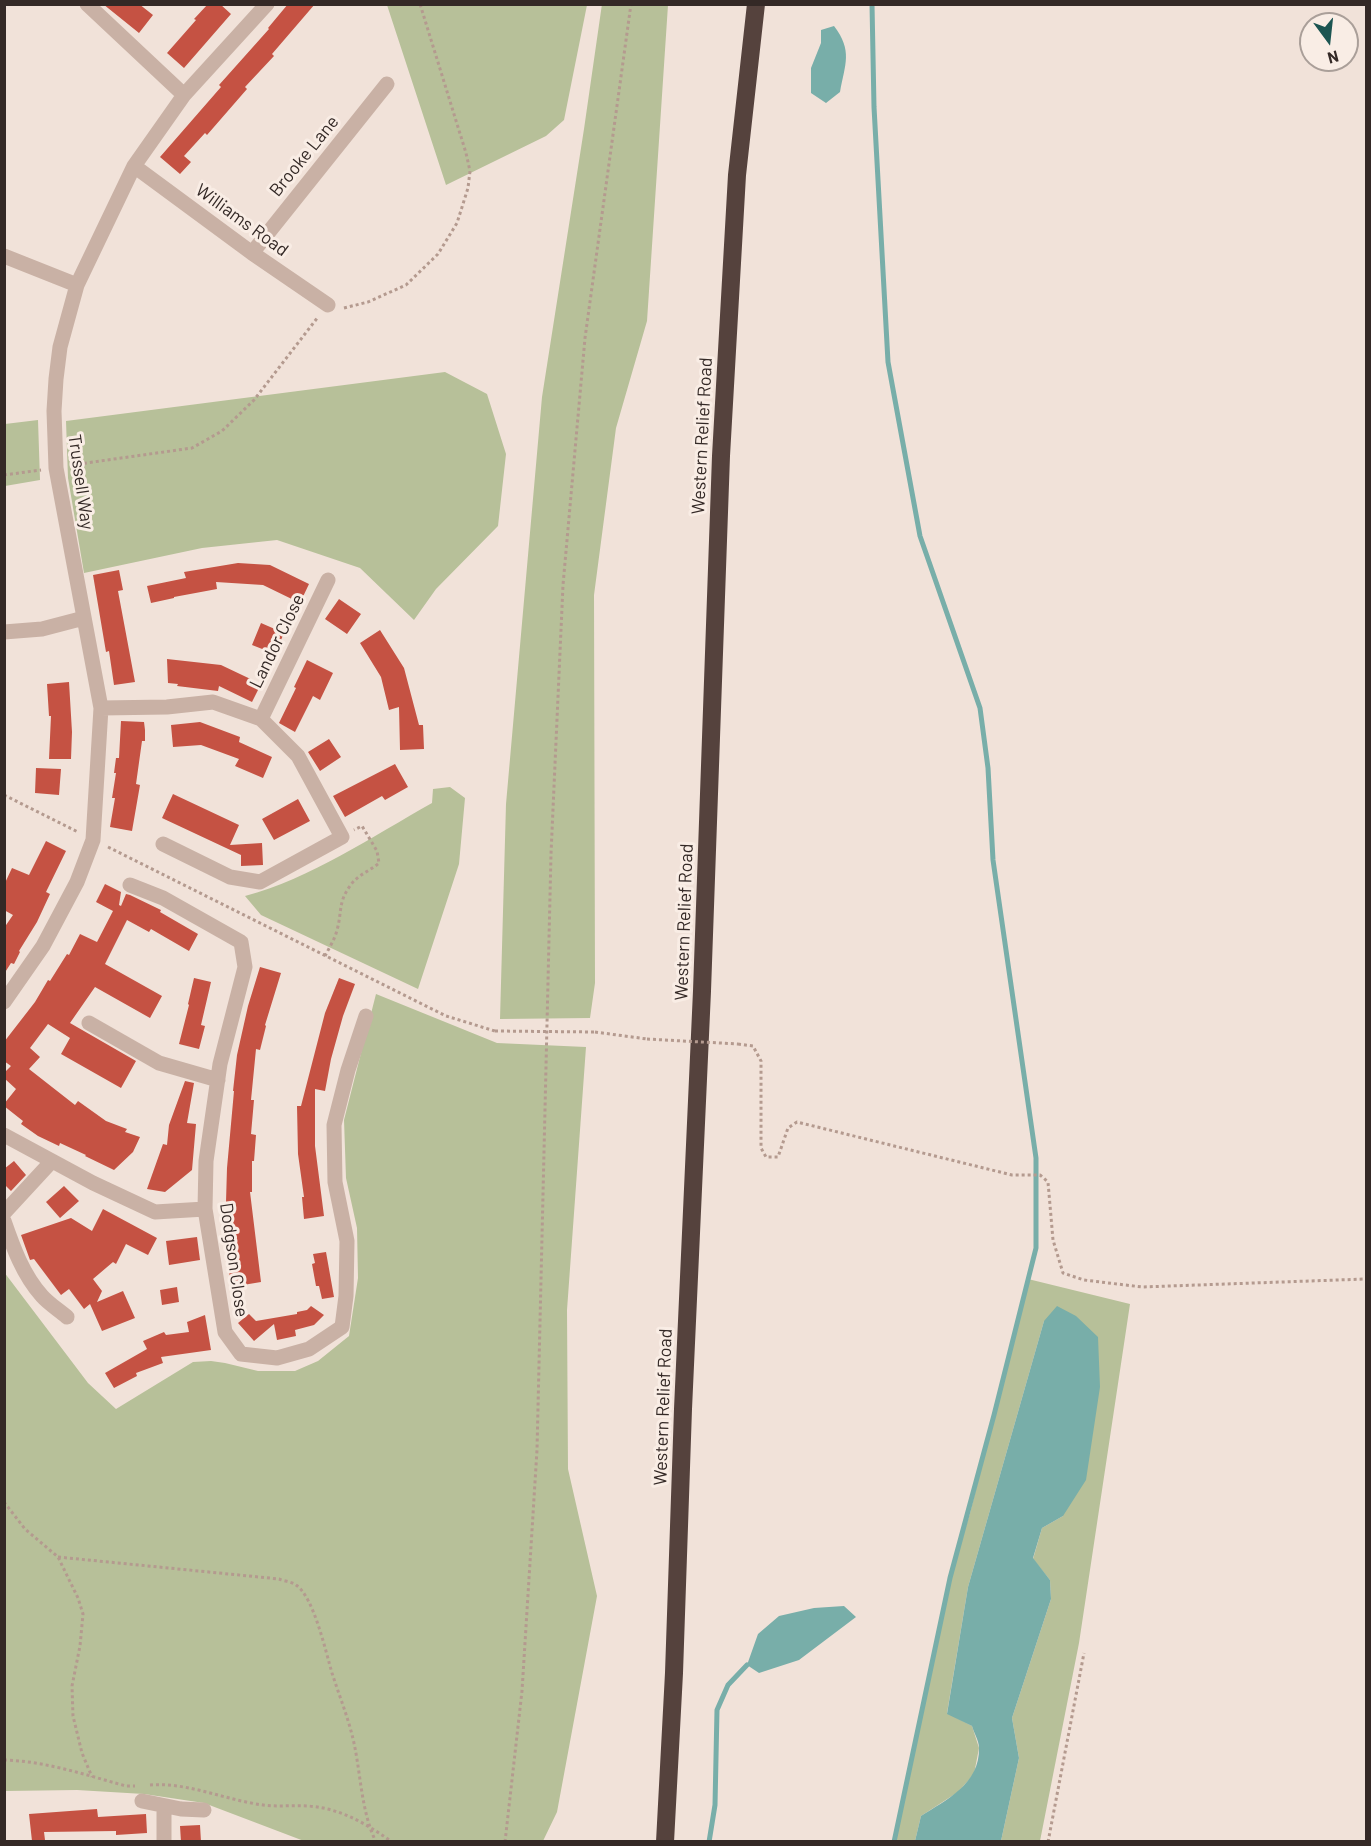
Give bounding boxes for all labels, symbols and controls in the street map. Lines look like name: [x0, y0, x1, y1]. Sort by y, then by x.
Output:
north arrow: [1299, 12, 1359, 72]
text: N: [1326, 47, 1341, 68]
street label: Brooke Lane: [265, 111, 343, 201]
street label: Williams Road: [191, 179, 293, 261]
street label: Western Relief Road: [687, 357, 717, 515]
street label: Trussell Way: [64, 433, 98, 531]
street label: Landor Close: [245, 590, 309, 692]
street label: Western Relief Road: [670, 843, 698, 1001]
street label: Dodgson Close: [215, 1201, 253, 1319]
street label: Western Relief Road: [649, 1328, 677, 1486]

